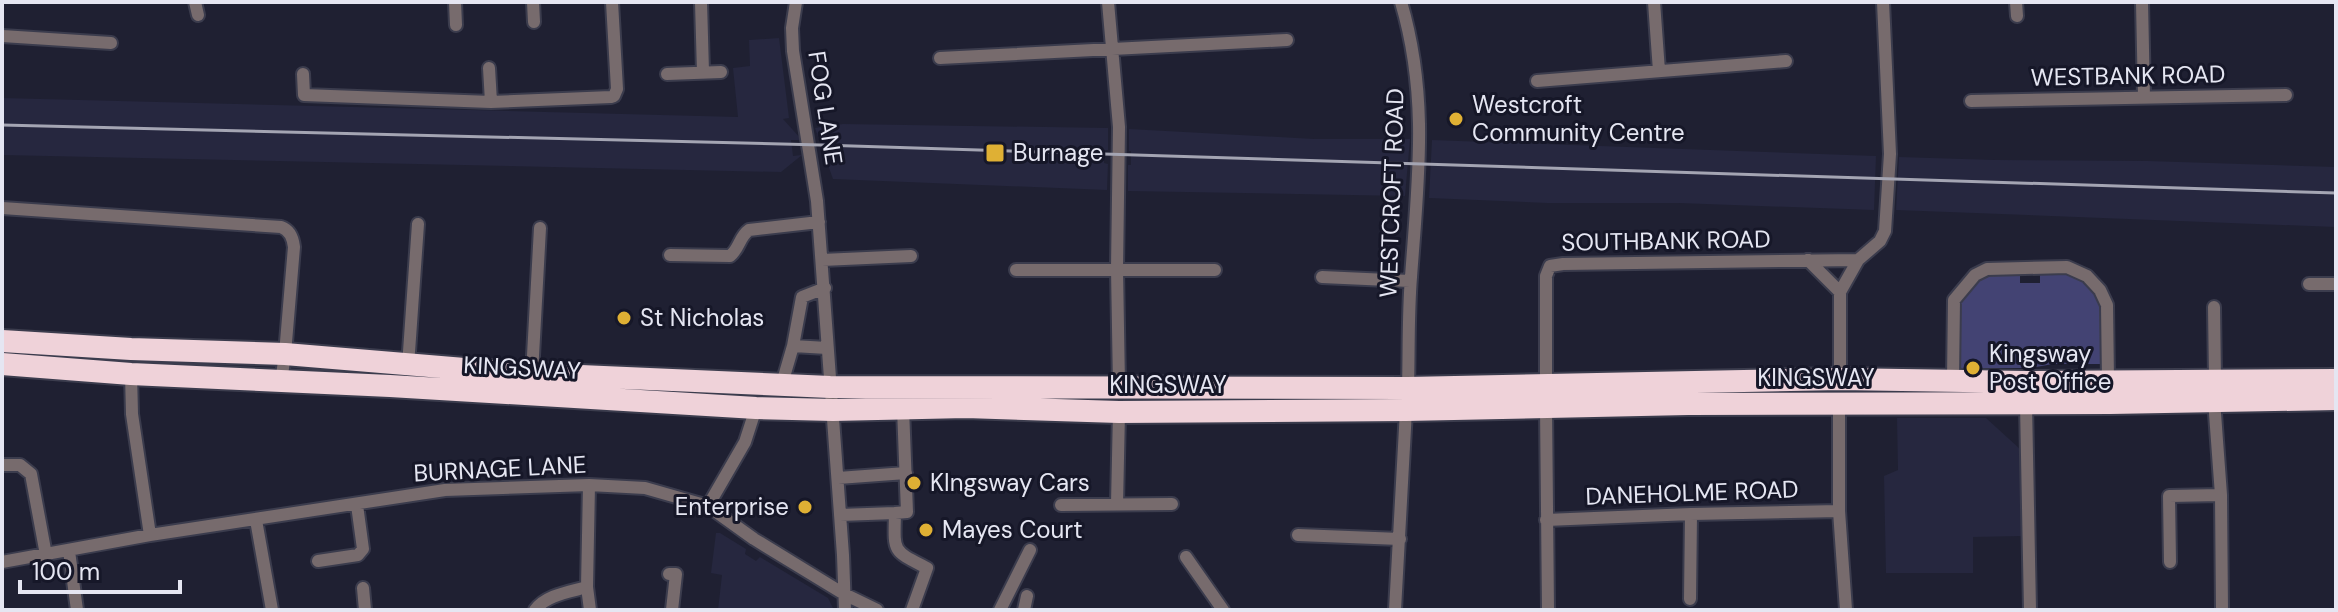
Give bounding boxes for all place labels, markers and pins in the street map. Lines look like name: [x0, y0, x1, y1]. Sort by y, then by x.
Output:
place label: Westcroft Community Centre: [1472, 89, 1685, 148]
marker: Westcroft Community Centre: [1447, 110, 1465, 128]
place label: Burnage: [1013, 137, 1103, 168]
marker: Burnage: [984, 142, 1006, 164]
place label: St Nicholas: [640, 302, 764, 333]
marker: St Nicholas: [615, 309, 633, 327]
place label: Kingsway Post Office: [1989, 338, 2111, 397]
marker: Kingsway Post Office: [1964, 359, 1982, 377]
place label: KIngsway Cars: [930, 467, 1090, 498]
marker: KIngsway Cars: [905, 474, 923, 492]
place label: Enterprise: [675, 491, 789, 522]
marker: Enterprise: [796, 498, 814, 516]
place label: Mayes Court: [942, 514, 1083, 545]
marker: Mayes Court: [917, 521, 935, 539]

